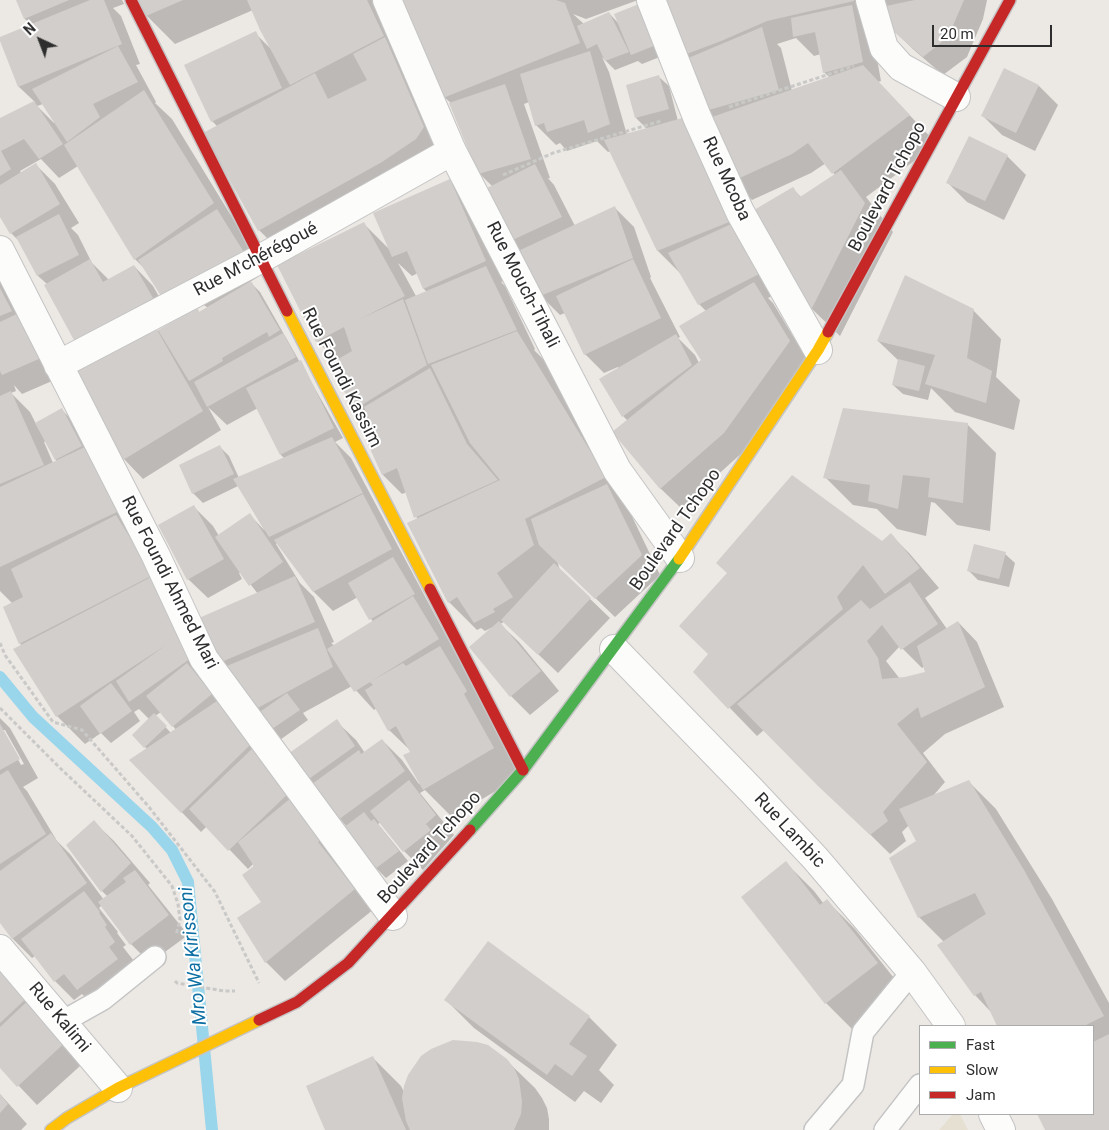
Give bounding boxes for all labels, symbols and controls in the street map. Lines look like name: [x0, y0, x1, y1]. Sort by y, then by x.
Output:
north arrow: [15, 15, 65, 65]
scale bar: [934, 15, 1054, 47]
text: N: [21, 20, 39, 38]
text: 20 m: [940, 25, 974, 43]
street label: Boulevard Tchopo: [845, 118, 931, 256]
street label: Rue Mcoba: [697, 134, 755, 224]
street label: Rue M'chérégoué: [190, 218, 322, 302]
street label: Rue Mouch-Tihali: [481, 218, 563, 352]
street label: Rue Foundi Kassim: [296, 305, 386, 451]
street label: Boulevard Tchopo: [626, 465, 726, 595]
street label: Rue Foundi Ahmed Mari: [116, 493, 222, 673]
street label: Boulevard Tchopo: [374, 787, 486, 909]
street label: Rue Lambic: [749, 789, 829, 873]
water label: Mro Wa Kirissoni: [175, 886, 213, 1026]
street label: Rue Kalimi: [23, 978, 95, 1058]
legend: [919, 1025, 1094, 1115]
text: Fast: [966, 1036, 995, 1054]
text: Slow: [966, 1061, 998, 1079]
text: Jam: [966, 1086, 996, 1104]

